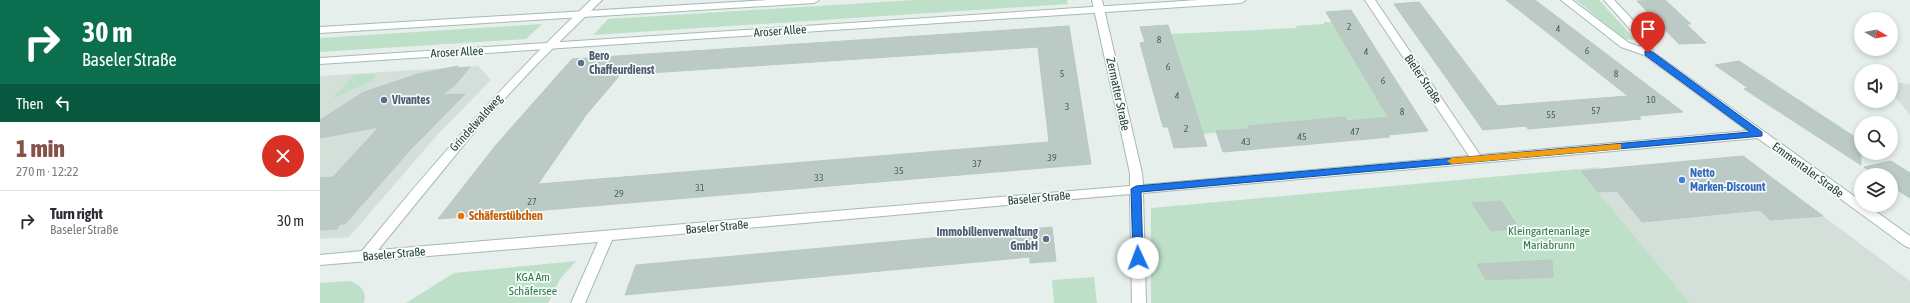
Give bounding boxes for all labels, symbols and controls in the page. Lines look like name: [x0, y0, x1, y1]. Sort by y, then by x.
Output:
pin: [1631, 12, 1665, 53]
north arrow: [1854, 12, 1898, 56]
map controls: [1854, 12, 1898, 212]
icon: right: [16, 16, 68, 68]
text: 30 m: [82, 16, 132, 48]
icon: arrive: [1637, 18, 1659, 40]
house number: 2: [1347, 21, 1352, 32]
street label: Aroser Allee: [753, 22, 807, 40]
house number: 4: [1556, 23, 1561, 34]
house number: 8: [1157, 34, 1162, 45]
street label: Aroser Allee: [430, 44, 484, 60]
house number: 6: [1585, 45, 1590, 56]
house number: 4: [1364, 46, 1369, 57]
text: Baseler Straße: [82, 49, 177, 70]
place label: Bero Chaffeurdienst: [589, 49, 655, 77]
street label: Bieler Straße: [1402, 52, 1444, 106]
street label: Zermatter Straße: [1103, 56, 1133, 132]
marker: Bero Chaffeurdienst: [576, 58, 586, 68]
house number: 6: [1166, 61, 1171, 72]
button: sound: [1854, 64, 1898, 108]
house number: 5: [1060, 68, 1065, 79]
house number: 8: [1614, 68, 1619, 79]
house number: 6: [1381, 75, 1386, 86]
house number: 4: [1175, 90, 1180, 101]
street label: Grindelwaldweg: [447, 91, 506, 154]
icon: left: [52, 92, 74, 114]
place label: Vivantes: [391, 93, 431, 107]
house number: 10: [1646, 94, 1656, 105]
text: Then: [16, 95, 44, 112]
marker: Vivantes: [379, 95, 389, 105]
house number: 3: [1065, 101, 1070, 112]
house number: 57: [1591, 105, 1601, 116]
house number: 8: [1400, 106, 1405, 117]
house number: 55: [1546, 109, 1556, 120]
button: search: [1854, 116, 1898, 160]
house number: 2: [1184, 123, 1189, 134]
house number: 47: [1350, 126, 1360, 137]
house number: 45: [1297, 131, 1307, 142]
text: 1 min: [16, 135, 65, 162]
button: close: [262, 135, 304, 177]
house number: 43: [1241, 136, 1251, 147]
street label: Emmentaler Straße: [1770, 139, 1846, 201]
house number: 39: [1047, 152, 1057, 163]
house number: 37: [972, 158, 982, 169]
text: 270 m · 12:22: [16, 164, 79, 179]
house number: 35: [894, 165, 904, 176]
place label: Netto Marken-Discount: [1690, 166, 1766, 194]
button: layers: [1854, 168, 1898, 212]
house number: 33: [814, 172, 824, 183]
marker: Netto Marken-Discount: [1677, 175, 1687, 185]
house number: 31: [695, 182, 705, 193]
house number: 29: [614, 188, 624, 199]
street label: Baseler Straße: [1007, 188, 1071, 208]
house number: 27: [527, 196, 537, 207]
text: Turn right: [50, 205, 103, 222]
place label: Schäferstübchen: [469, 209, 543, 223]
icon: right: [16, 210, 38, 232]
marker: Schäferstübchen: [456, 211, 466, 221]
text: 30 m: [277, 212, 304, 229]
street label: Baseler Straße: [685, 217, 749, 237]
text: Baseler Straße: [50, 222, 118, 237]
park label: Kleingartenanlage Mariabrunn: [1508, 224, 1590, 252]
place label: Immobilienverwaltung GmbH: [937, 225, 1039, 253]
marker: Immobilienverwaltung GmbH: [1041, 234, 1051, 244]
position arrow: [1117, 237, 1159, 279]
street label: Baseler Straße: [362, 244, 426, 264]
park label: KGA Am Schäfersee: [509, 270, 557, 298]

